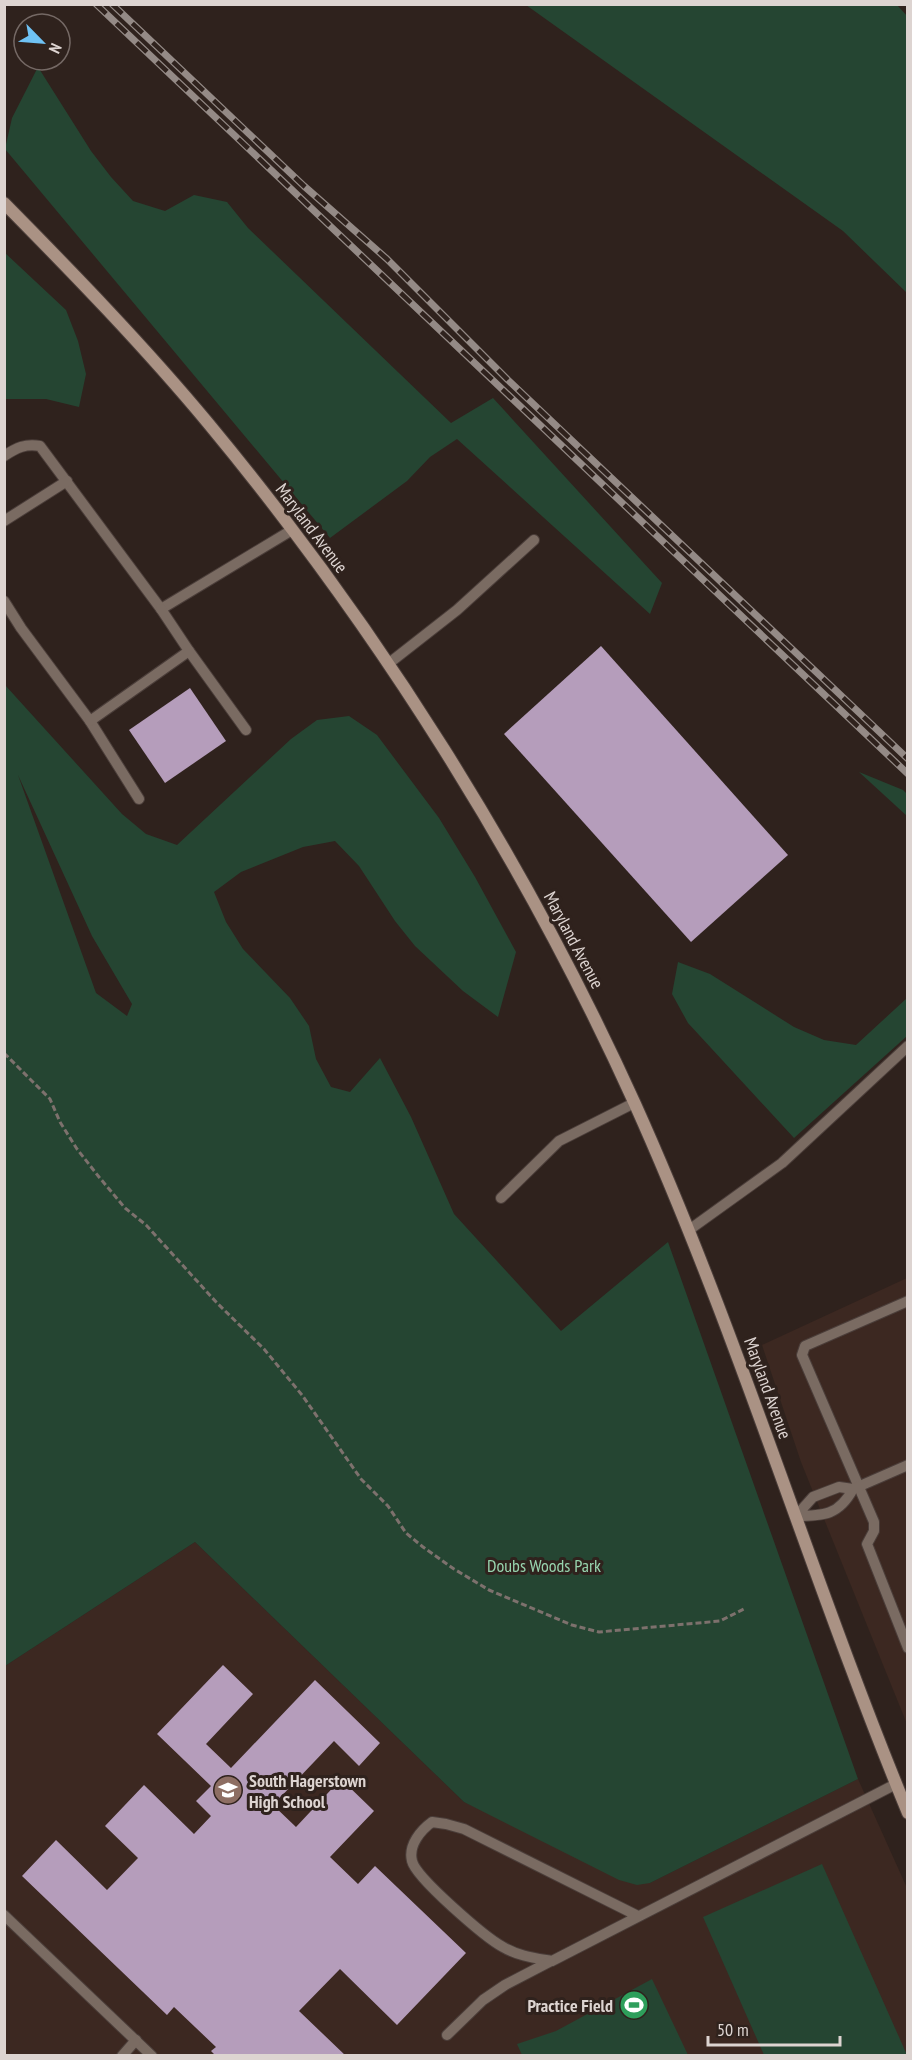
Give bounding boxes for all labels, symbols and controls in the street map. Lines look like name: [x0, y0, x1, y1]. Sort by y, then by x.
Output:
north arrow: [12, 12, 72, 72]
text: N: [45, 40, 66, 56]
street label: Maryland Avenue: [271, 479, 353, 577]
street label: Maryland Avenue: [539, 888, 609, 992]
street label: Maryland Avenue: [739, 1334, 797, 1442]
park label: Doubs Woods Park: [487, 1554, 601, 1577]
place label: South Hagerstown High School: [249, 1769, 366, 1813]
school or university icon: South Hagerstown High School: [212, 1774, 244, 1806]
sports icon: Practice Field: [618, 1989, 650, 2021]
place label: Practice Field: [527, 1994, 613, 2017]
scale bar: [708, 2009, 840, 2047]
text: 50 m: [717, 2018, 749, 2041]

